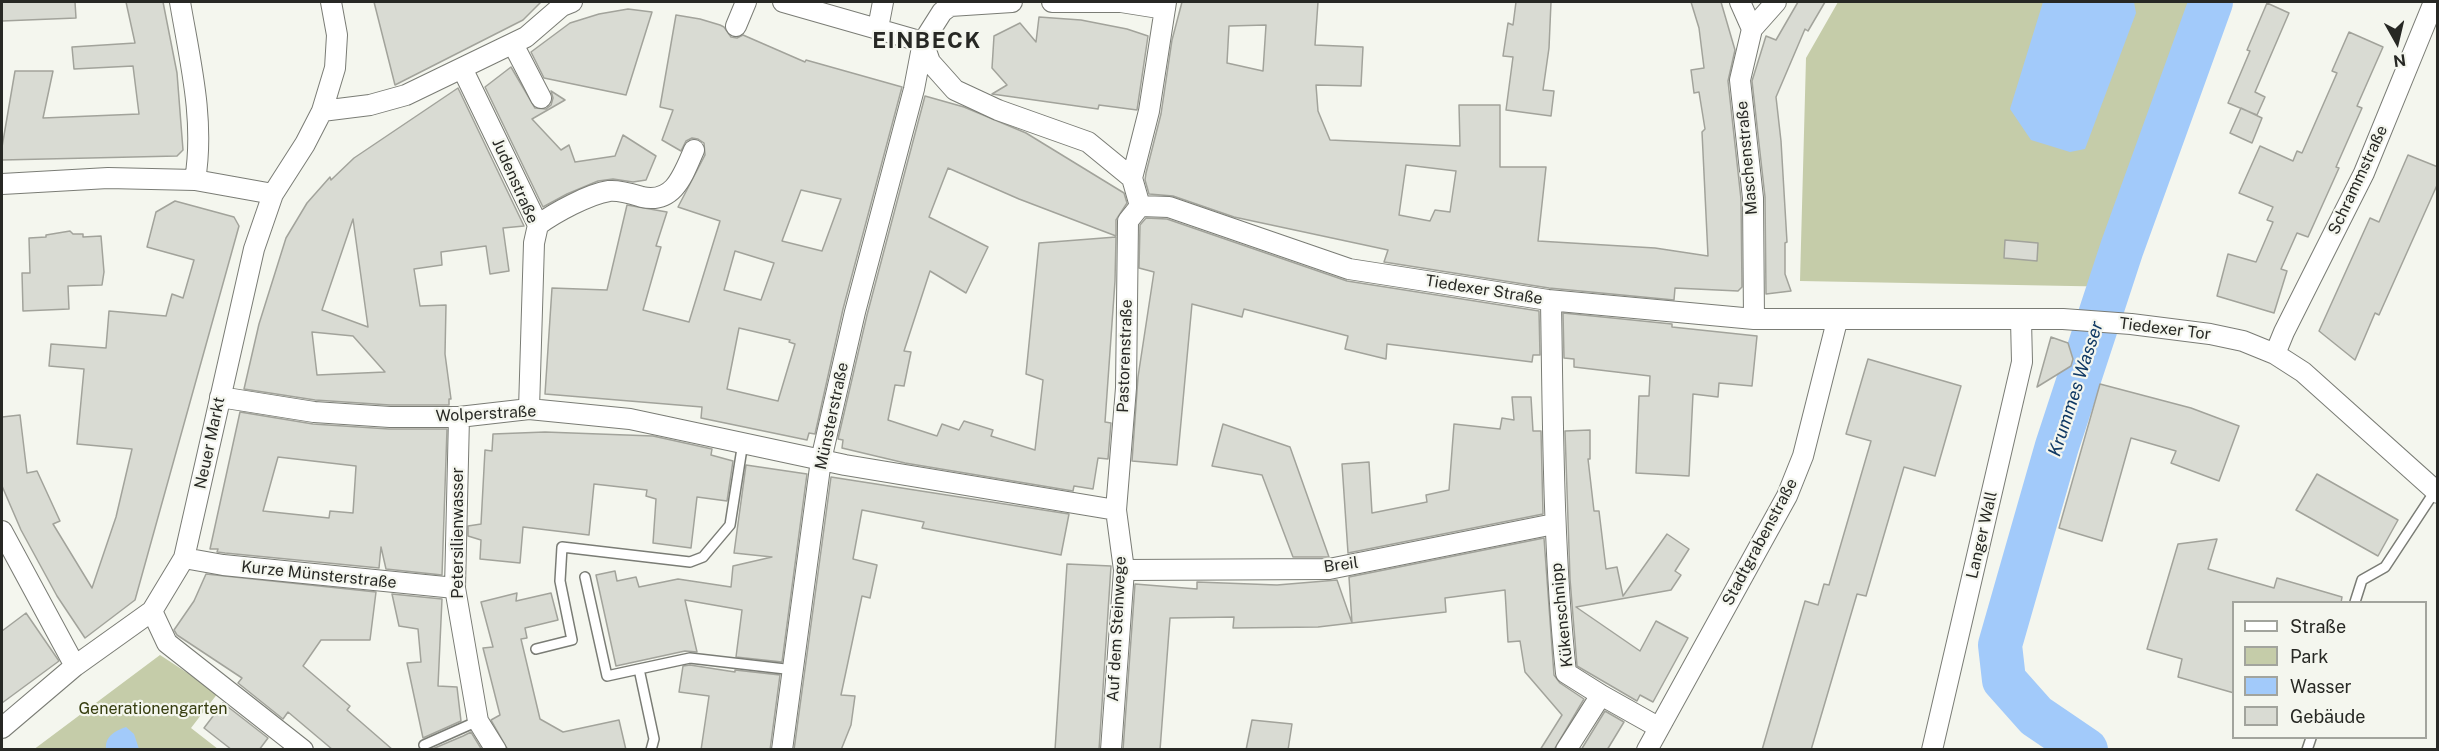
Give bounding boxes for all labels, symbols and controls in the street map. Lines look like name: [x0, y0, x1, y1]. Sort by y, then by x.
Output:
north arrow: [2367, 12, 2427, 72]
district label: EINBECK: [872, 28, 982, 54]
text: N: [2392, 50, 2407, 71]
street label: Maschenstraße: [1732, 100, 1762, 216]
street label: Schrammstraße: [2324, 122, 2392, 238]
street label: Judenstraße: [488, 136, 542, 226]
street label: Tiedexer Straße: [1424, 271, 1544, 309]
street label: Pastorenstraße: [1113, 299, 1137, 413]
street label: Tiedexer Tor: [2118, 314, 2212, 344]
water label: Krummes Wasser: [2044, 319, 2108, 459]
street label: Münsterstraße: [811, 361, 853, 471]
street label: Neuer Markt: [191, 395, 229, 491]
street label: Wolperstraße: [435, 402, 537, 426]
street label: Petersilienwasser: [448, 467, 468, 599]
street label: Stadtgrabenstraße: [1718, 475, 1802, 609]
street label: Langer Wall: [1963, 490, 2001, 580]
street label: Breil: [1322, 553, 1360, 577]
street label: Auf dem Steinwege: [1104, 556, 1130, 702]
street label: Kurze Münsterstraße: [240, 557, 398, 593]
street label: Kükenschnipp: [1547, 562, 1577, 668]
legend: [2232, 601, 2427, 739]
text: Straße: [2290, 616, 2346, 637]
text: Park: [2290, 646, 2328, 667]
text: Wasser: [2290, 676, 2352, 697]
park label: Generationengarten: [78, 699, 228, 719]
text: Gebäude: [2290, 706, 2365, 727]

